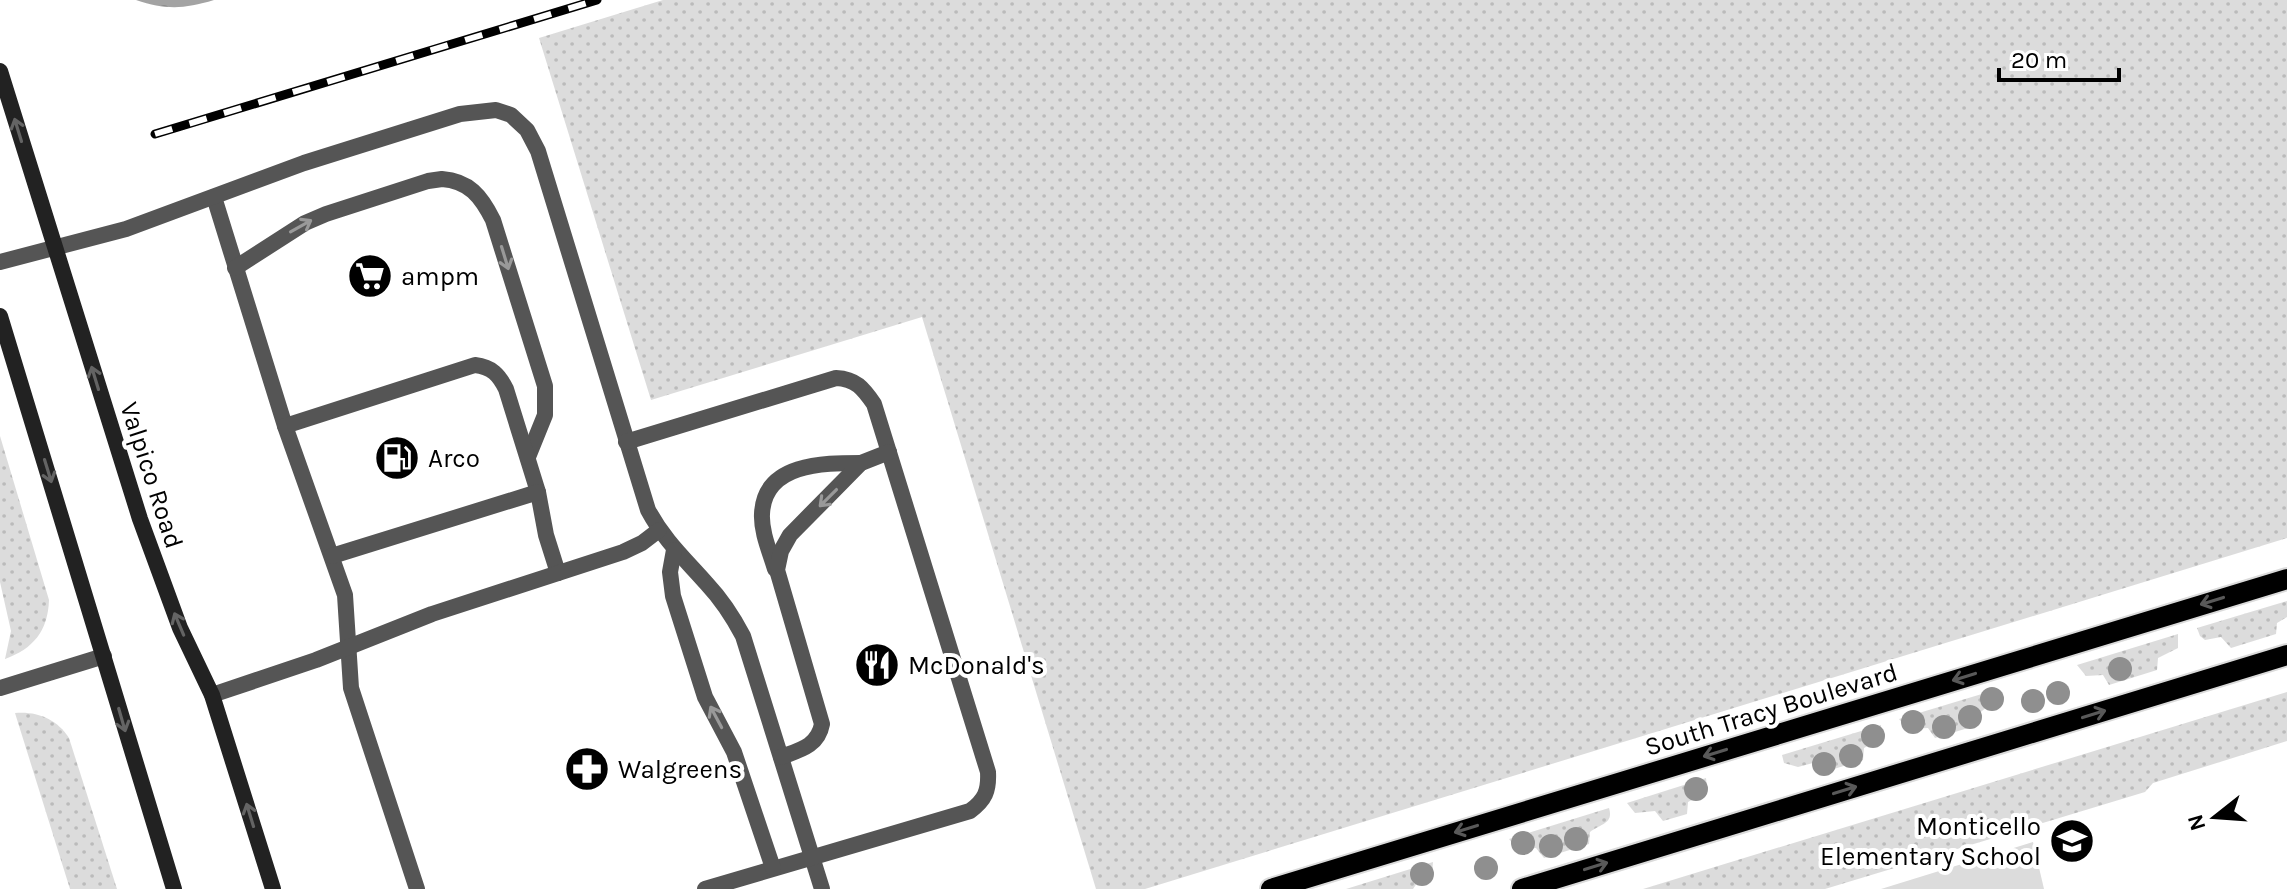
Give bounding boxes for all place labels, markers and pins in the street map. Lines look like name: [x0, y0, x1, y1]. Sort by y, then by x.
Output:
supermarket icon: ampm: [346, 252, 394, 300]
place label: ampm: [401, 261, 479, 292]
fuel station icon: Arco: [373, 434, 421, 482]
place label: Arco: [428, 443, 480, 474]
restaurant icon: McDonald's: [853, 641, 901, 689]
place label: McDonald's: [908, 650, 1045, 681]
pharmacy icon: Walgreens: [563, 745, 611, 793]
place label: Walgreens: [618, 754, 742, 785]
place label: Monticello Elementary School: [1820, 811, 2041, 872]
school or university icon: Monticello Elementary School: [2048, 817, 2096, 865]

